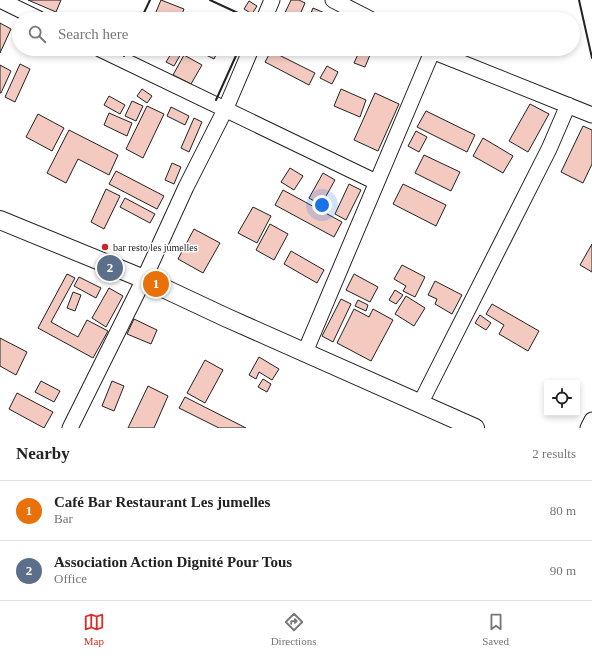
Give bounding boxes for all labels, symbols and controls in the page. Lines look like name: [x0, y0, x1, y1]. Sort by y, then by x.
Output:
search box: [12, 12, 580, 56]
icon: search: [26, 23, 48, 45]
text: Search here: [58, 26, 128, 42]
your location: [312, 195, 332, 215]
marker: bar resto les jumelles: [100, 242, 110, 252]
place label: bar resto les jumelles: [113, 242, 198, 253]
pin: 2: [97, 253, 123, 283]
pin: 1: [143, 269, 169, 299]
map controls: [544, 380, 580, 416]
button: locate: [544, 380, 580, 416]
text: Nearby: [16, 444, 70, 463]
text: 2 results: [532, 446, 576, 461]
text: Café Bar Restaurant Les jumelles: [54, 494, 270, 510]
text: 1: [26, 503, 32, 518]
text: 80 m: [550, 503, 576, 518]
text: Bar: [54, 511, 73, 526]
text: Association Action Dignité Pour Tous: [54, 554, 292, 570]
text: 2: [26, 563, 32, 578]
text: 90 m: [550, 563, 576, 578]
text: Office: [54, 571, 87, 586]
tab: Map: [83, 611, 105, 647]
tab: Directions: [271, 611, 316, 647]
tab: Saved: [482, 611, 509, 647]

